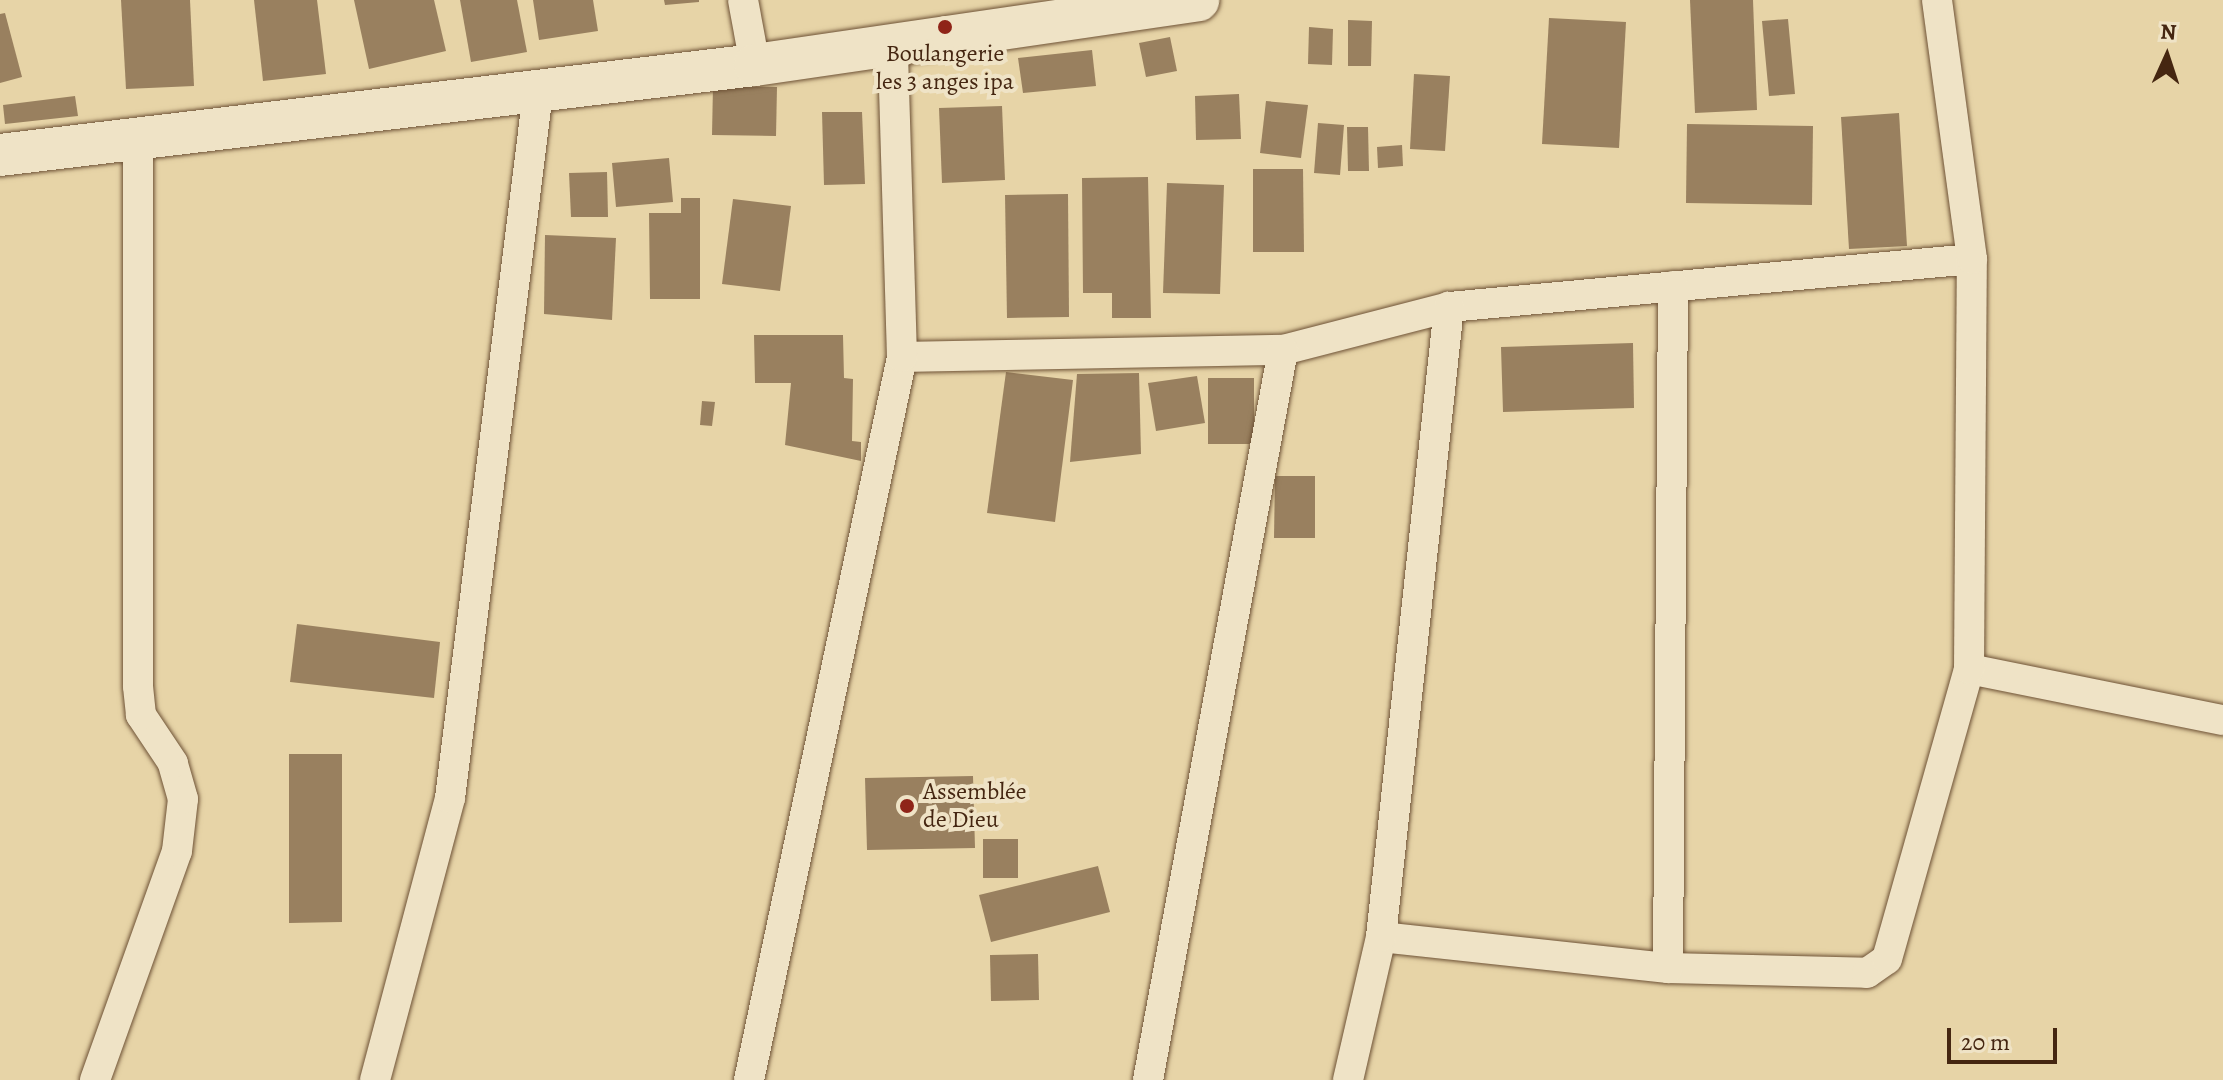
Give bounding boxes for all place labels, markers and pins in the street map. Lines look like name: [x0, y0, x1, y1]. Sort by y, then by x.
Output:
marker: Boulangerie les 3 anges ipa: [936, 18, 954, 36]
place label: Boulangerie les 3 anges ipa: [876, 40, 1014, 96]
place label: Assemblée de Dieu: [923, 778, 1027, 834]
marker: Assemblée de Dieu: [898, 797, 916, 815]

